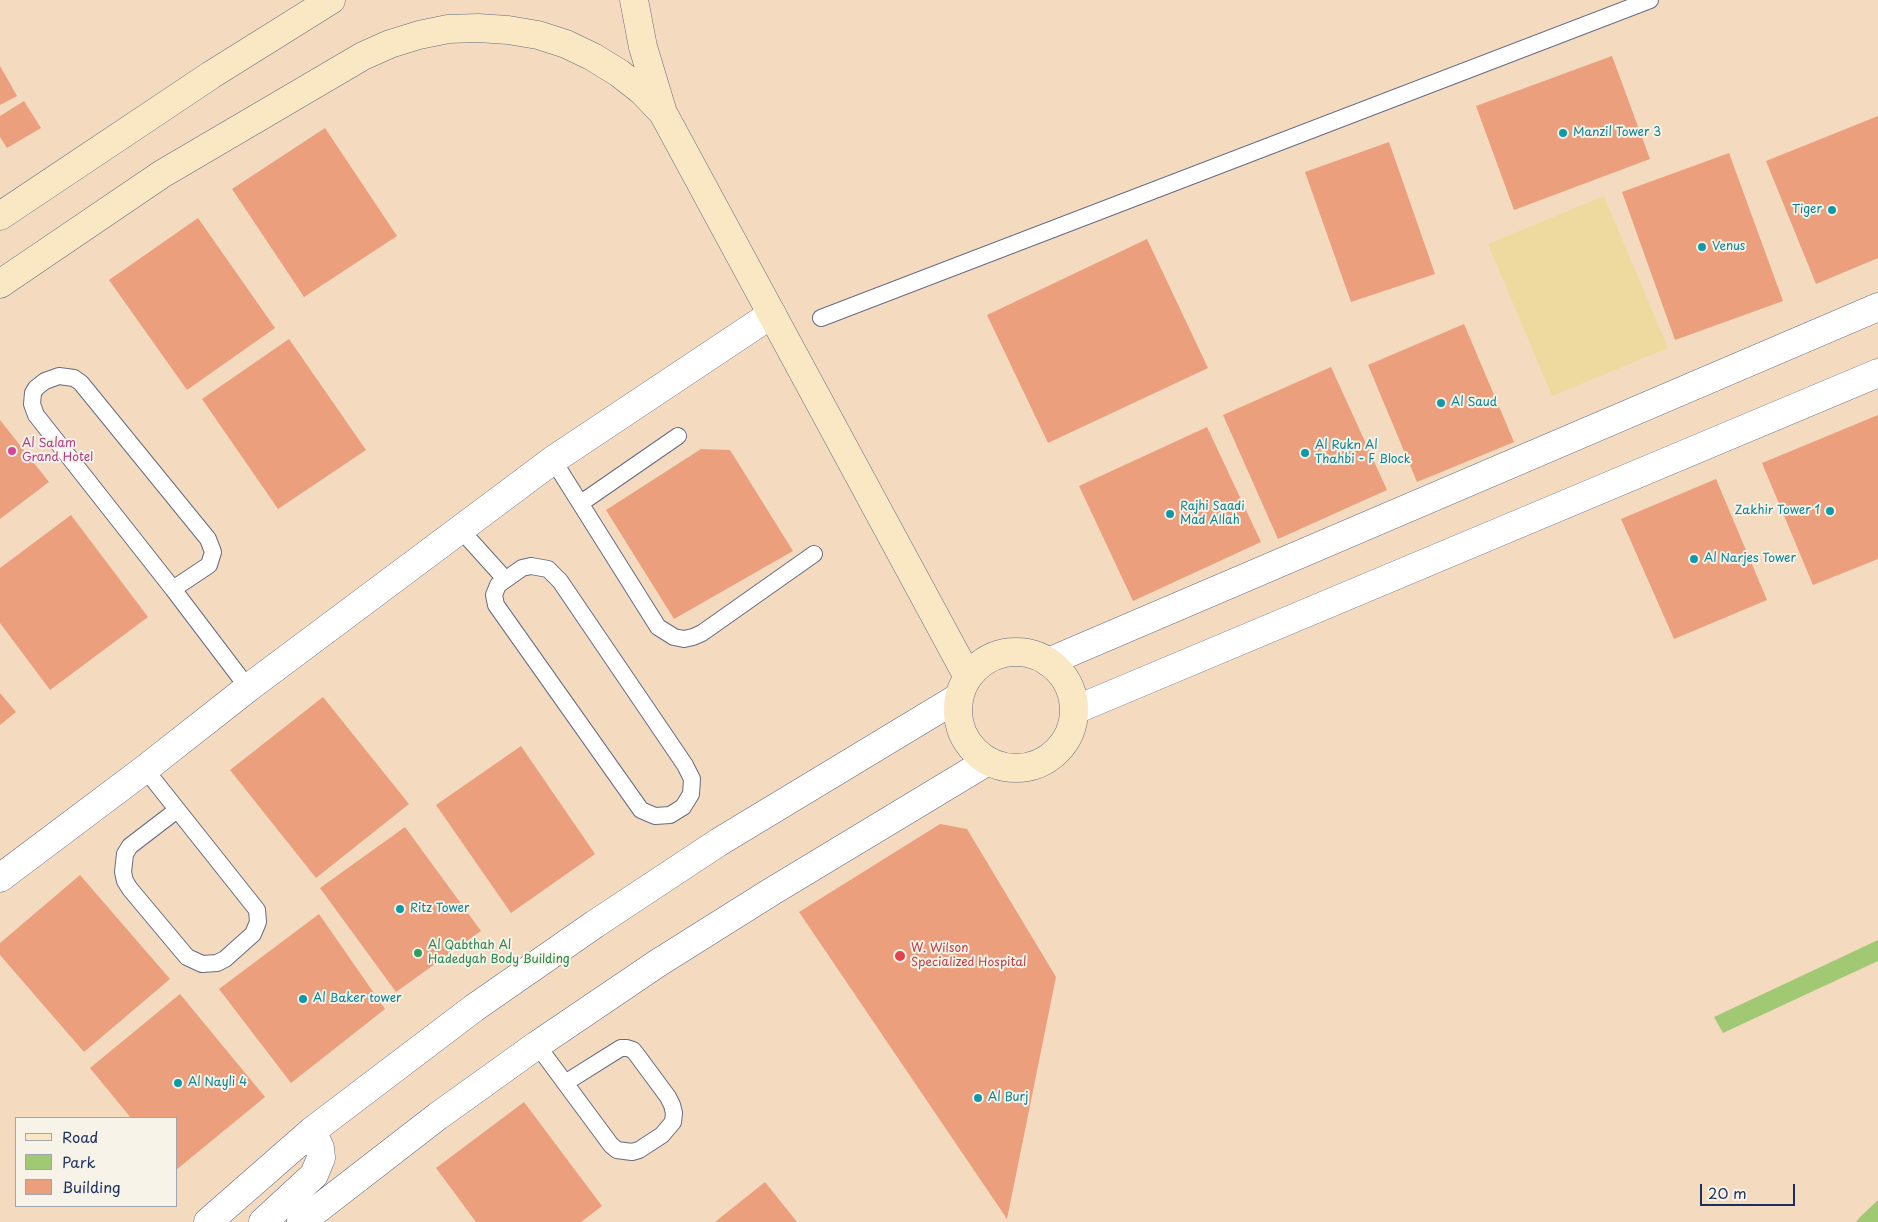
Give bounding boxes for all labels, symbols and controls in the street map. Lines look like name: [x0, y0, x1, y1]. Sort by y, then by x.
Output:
place label: Manzil Tower 3: [1573, 126, 1661, 140]
marker: Manzil Tower 3: [1557, 127, 1569, 139]
place label: Tiger: [1792, 203, 1822, 217]
marker: Tiger: [1826, 204, 1838, 216]
place label: Venus: [1712, 240, 1745, 254]
marker: Venus: [1696, 241, 1708, 253]
place label: Al Saud: [1451, 396, 1497, 410]
marker: Al Saud: [1435, 397, 1447, 409]
place label: Al Salam Grand Hotel: [22, 437, 93, 465]
place label: Al Rukn Al Thahbi - F Block: [1315, 439, 1411, 467]
marker: Al Salam Grand Hotel: [6, 445, 18, 457]
marker: Al Rukn Al Thahbi - F Block: [1299, 447, 1311, 459]
place label: Rajhi Saadi Mad Allah: [1180, 500, 1245, 528]
place label: Zakhir Tower 1: [1735, 504, 1820, 518]
marker: Zakhir Tower 1: [1824, 505, 1836, 517]
marker: Rajhi Saadi Mad Allah: [1164, 508, 1176, 520]
place label: Al Narjes Tower: [1704, 552, 1796, 566]
marker: Al Narjes Tower: [1688, 553, 1700, 565]
place label: Ritz Tower: [410, 902, 469, 916]
marker: Ritz Tower: [394, 903, 406, 915]
place label: Al Qabthah Al Hadedyah Body Building: [428, 939, 570, 967]
place label: W. Wilson Specialized Hospital: [911, 942, 1026, 970]
marker: Al Qabthah Al Hadedyah Body Building: [412, 947, 424, 959]
marker: W. Wilson Specialized Hospital: [893, 949, 907, 963]
place label: Al Baker tower: [313, 992, 402, 1006]
marker: Al Baker tower: [297, 993, 309, 1005]
place label: Al Nayli 4: [188, 1076, 247, 1090]
marker: Al Nayli 4: [172, 1077, 184, 1089]
place label: Al Burj: [988, 1091, 1028, 1105]
marker: Al Burj: [972, 1092, 984, 1104]
legend: [15, 1117, 178, 1207]
text: Road: [62, 1125, 98, 1148]
text: Park: [62, 1150, 96, 1173]
scale bar: [1703, 1174, 1798, 1206]
text: Building: [62, 1175, 121, 1198]
text: 20 m: [1708, 1181, 1747, 1204]

